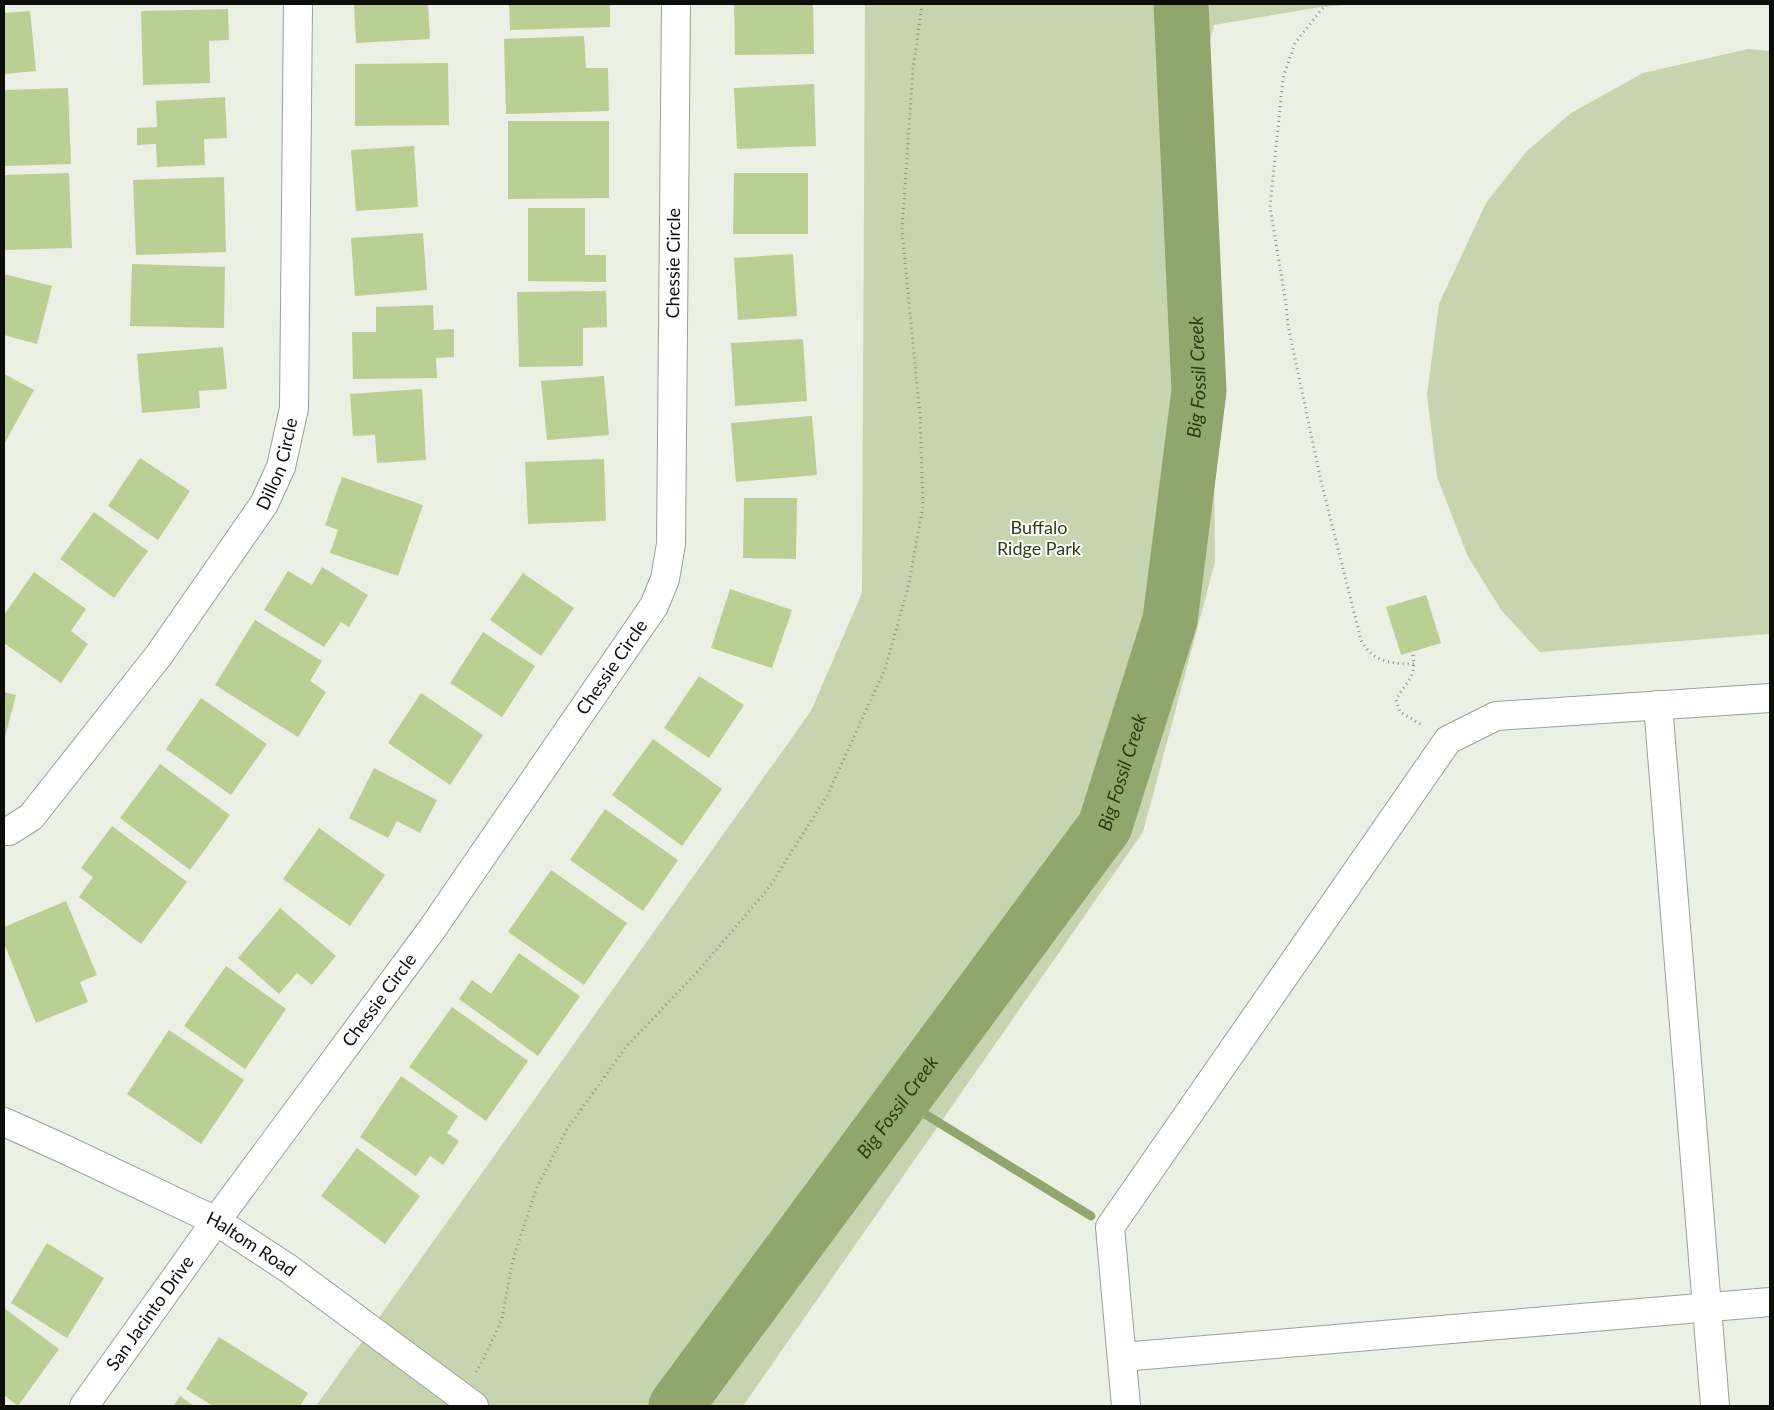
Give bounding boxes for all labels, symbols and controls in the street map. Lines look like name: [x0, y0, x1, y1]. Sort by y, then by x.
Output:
street label: Chessie Circle: [661, 208, 684, 318]
water label: Big Fossil Creek: [1181, 315, 1210, 439]
street label: Dillon Circle: [251, 416, 302, 513]
park label: Buffalo Ridge Park: [997, 516, 1082, 559]
street label: Chessie Circle: [571, 615, 651, 719]
water label: Big Fossil Creek: [1092, 709, 1151, 833]
street label: Chessie Circle: [337, 949, 420, 1051]
water label: Big Fossil Creek: [851, 1050, 943, 1162]
street label: Haltom Road: [203, 1206, 301, 1281]
street label: San Jacinto Drive: [101, 1251, 198, 1374]

